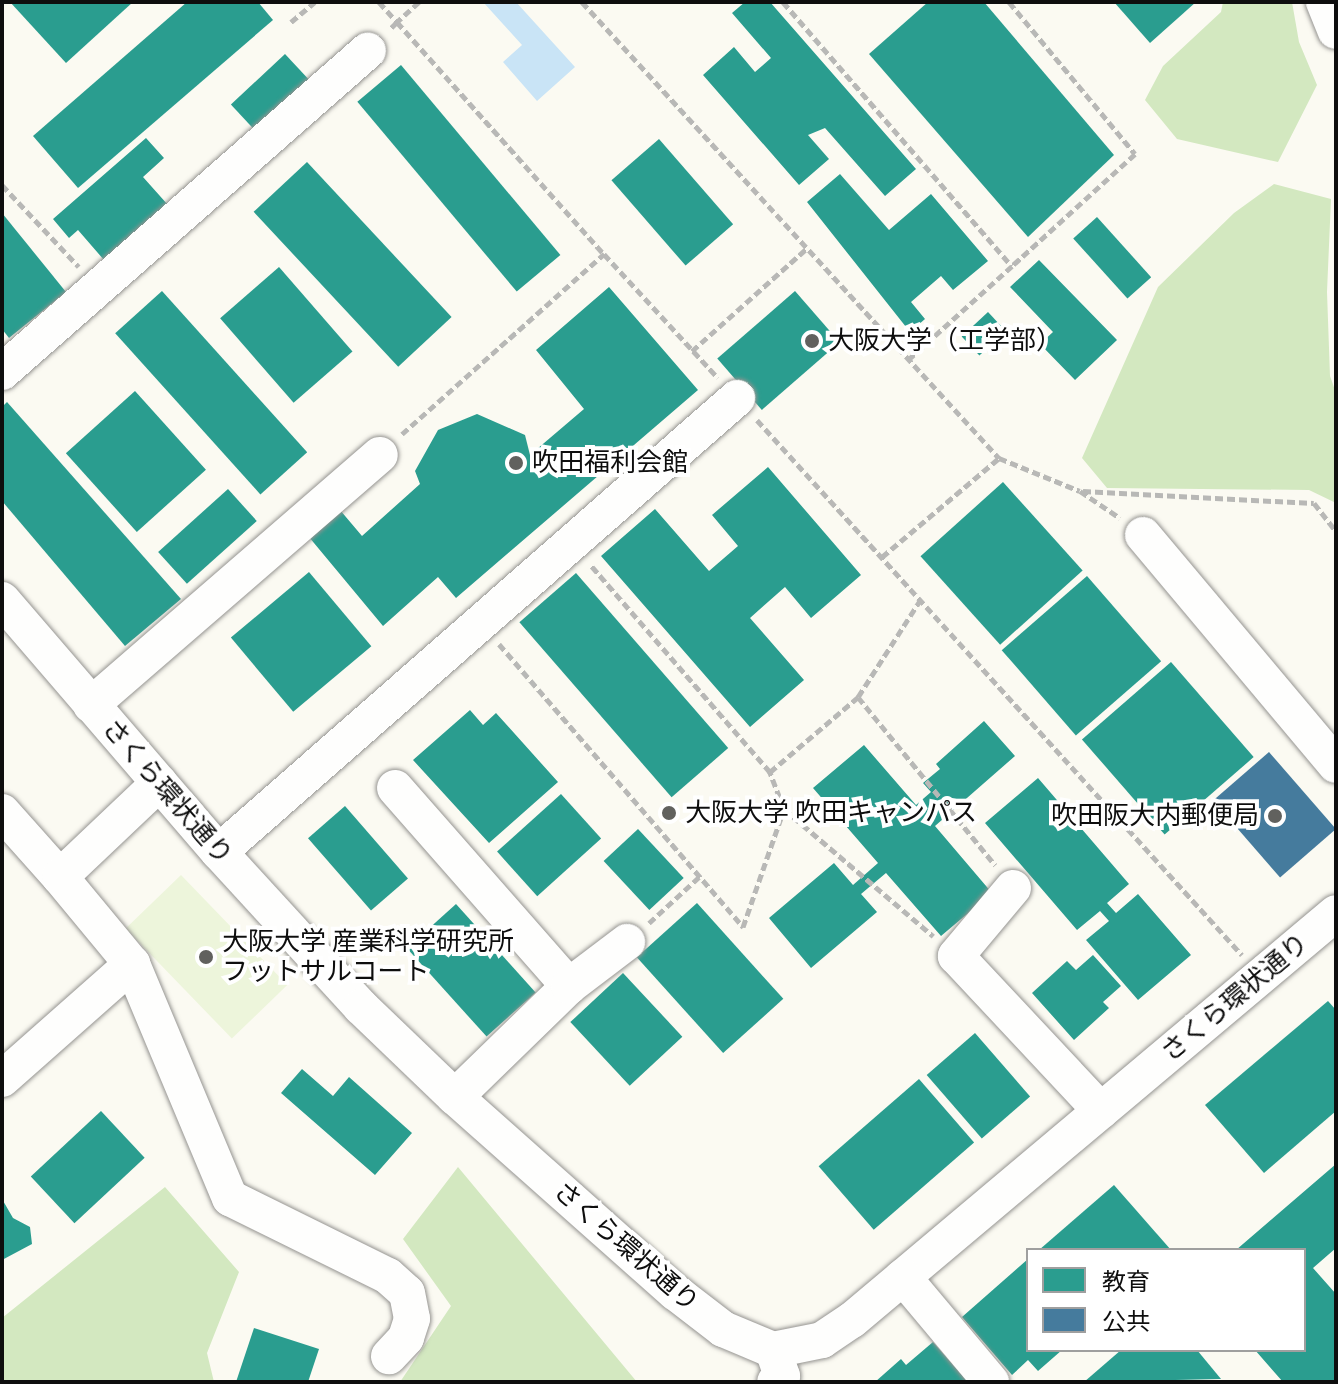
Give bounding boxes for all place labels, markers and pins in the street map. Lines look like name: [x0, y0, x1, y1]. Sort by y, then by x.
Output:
place label: 大阪大学（工学部）: [828, 325, 1062, 357]
marker: 大阪大学（工学部）: [803, 332, 821, 350]
place label: 吹田福利会館: [532, 447, 688, 479]
marker: 吹田福利会館: [507, 454, 525, 472]
place label: 大阪大学 吹田キャンパス: [685, 797, 977, 829]
place label: 吹田阪大内郵便局: [1051, 800, 1259, 832]
marker: 大阪大学 吹田キャンパス: [660, 804, 678, 822]
marker: 吹田阪大内郵便局: [1266, 807, 1284, 825]
place label: 大阪大学 産業科学研究所 フットサルコート: [222, 926, 514, 988]
marker: 大阪大学 産業科学研究所 フットサルコート: [197, 948, 215, 966]

